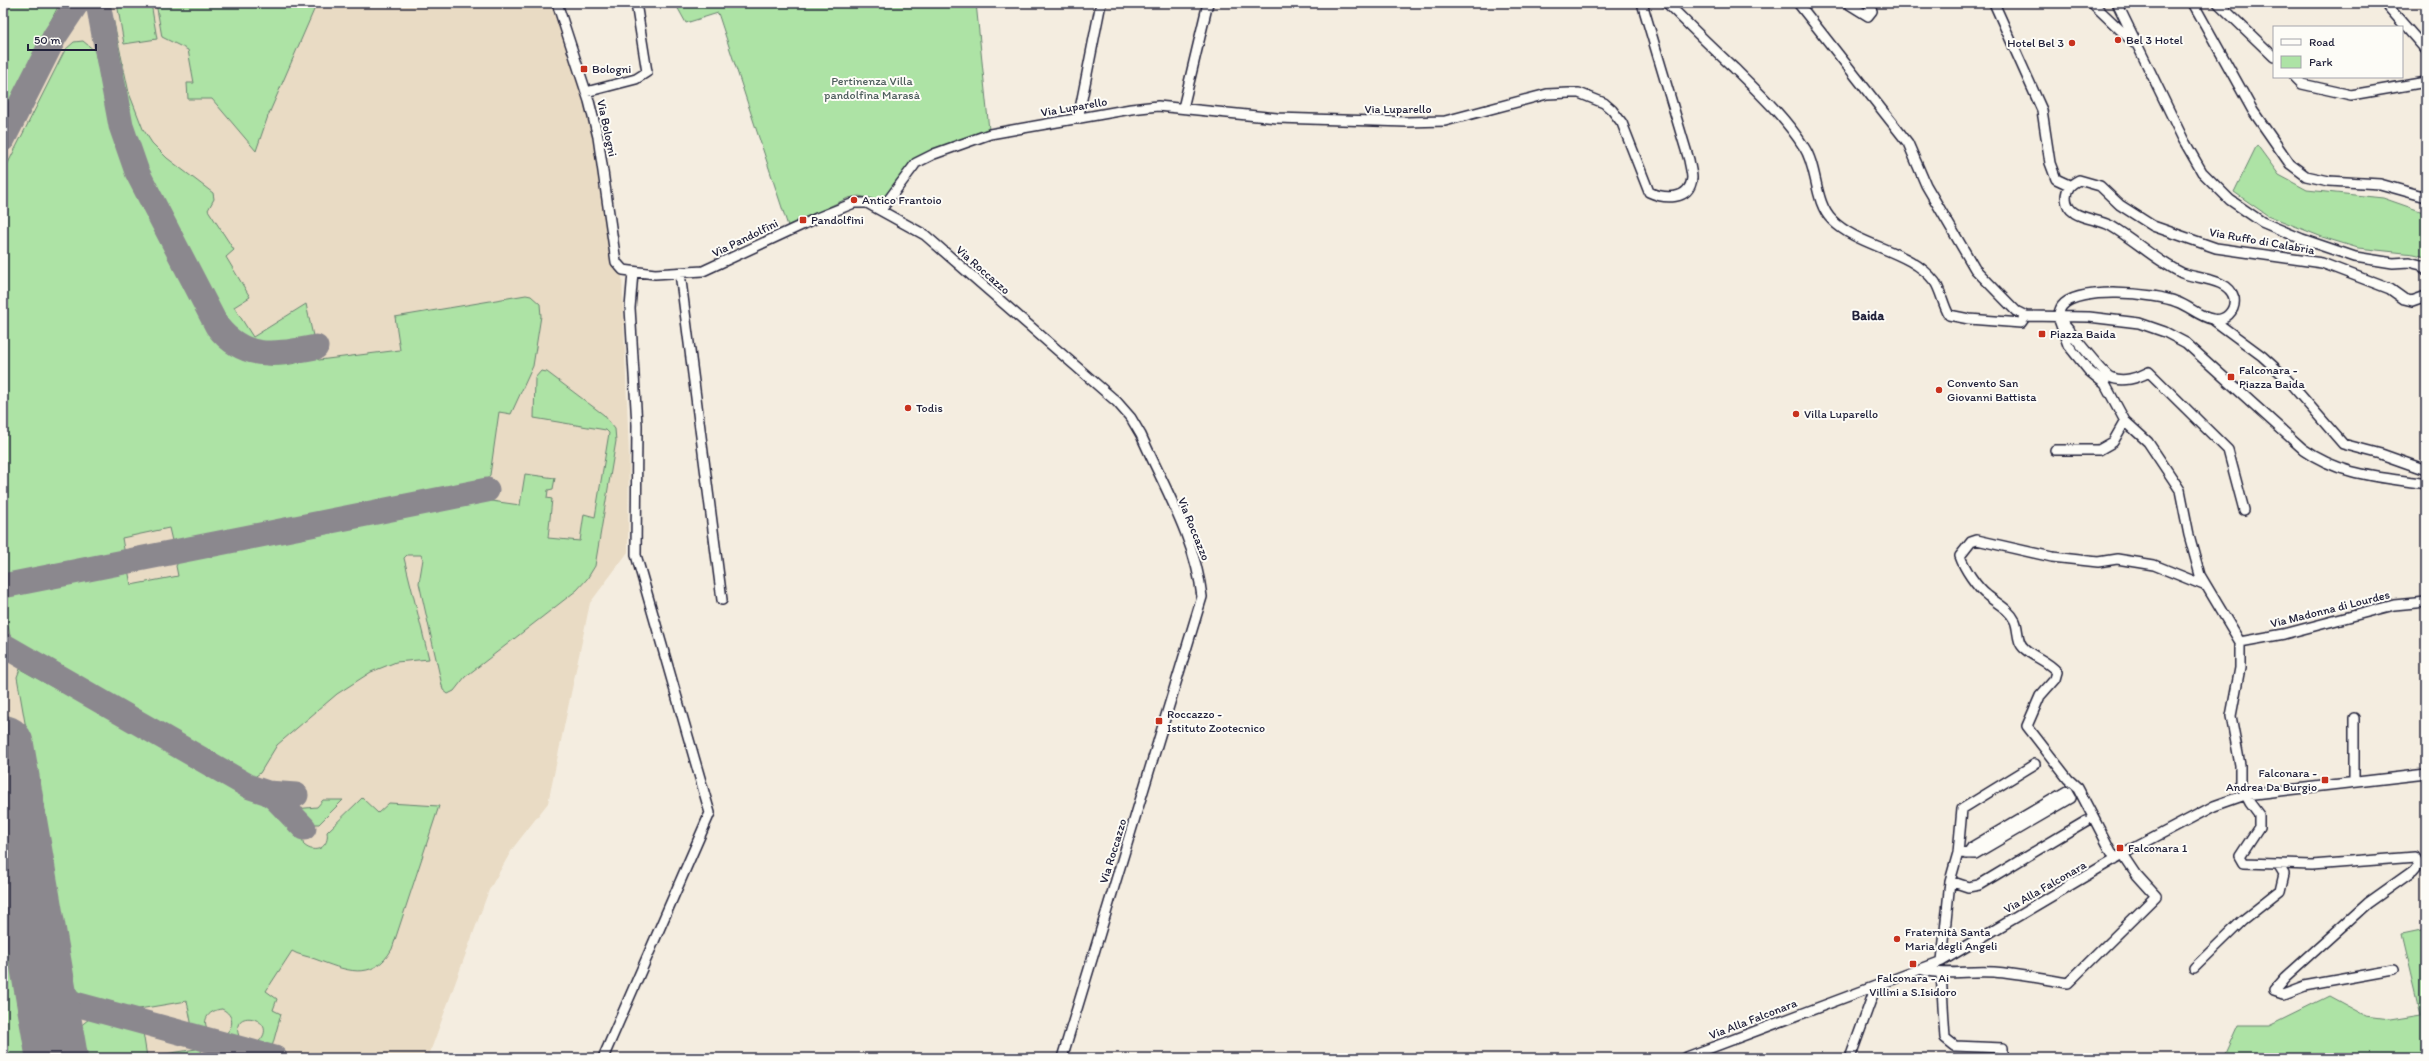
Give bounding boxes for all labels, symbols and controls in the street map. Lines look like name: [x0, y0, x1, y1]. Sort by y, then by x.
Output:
scale bar: [28, 26, 96, 52]
legend: [2273, 26, 2403, 78]
text: 50 m: [34, 33, 60, 47]
place label: Bel 3 Hotel: [2126, 33, 2183, 47]
marker: Bel 3 Hotel: [2113, 35, 2123, 45]
text: Road: [2309, 35, 2335, 49]
place label: Hotel Bel 3: [2007, 36, 2064, 50]
marker: Hotel Bel 3: [2067, 38, 2077, 48]
text: Park: [2309, 55, 2333, 69]
place label: Bologni: [592, 62, 631, 76]
marker: Bologni: [579, 64, 589, 74]
park label: Pertinenza Villa pandolfina Marasà: [824, 74, 921, 102]
street label: Via Luparello: [1040, 94, 1108, 120]
street label: Via Bologni: [594, 98, 620, 158]
street label: Via Luparello: [1364, 102, 1432, 116]
place label: Antico Frantoio: [862, 193, 942, 207]
marker: Antico Frantoio: [849, 195, 859, 205]
place label: Pandolfini: [811, 213, 864, 227]
marker: Pandolfini: [798, 215, 808, 225]
street label: Via Pandolfini: [710, 216, 780, 260]
street label: Via Ruffo di Calabria: [2208, 225, 2317, 257]
street label: Via Roccazzo: [953, 243, 1013, 297]
district label: Baida: [1852, 308, 1884, 323]
place label: Piazza Baida: [2050, 327, 2116, 341]
marker: Piazza Baida: [2037, 329, 2047, 339]
place label: Falconara - Piazza Baida: [2239, 363, 2305, 391]
marker: Falconara - Piazza Baida: [2226, 372, 2236, 382]
place label: Convento San Giovanni Battista: [1947, 376, 2037, 404]
marker: Convento San Giovanni Battista: [1934, 385, 1944, 395]
place label: Todis: [916, 401, 943, 415]
marker: Todis: [903, 403, 913, 413]
place label: Villa Luparello: [1804, 407, 1878, 421]
marker: Villa Luparello: [1791, 409, 1801, 419]
street label: Via Roccazzo: [1175, 495, 1213, 563]
street label: Via Madonna di Lourdes: [2269, 587, 2391, 631]
place label: Roccazzo - Istituto Zootecnico: [1167, 707, 1265, 735]
marker: Roccazzo - Istituto Zootecnico: [1154, 716, 1164, 726]
place label: Falconara - Andrea Da Burgio: [2226, 766, 2317, 794]
marker: Falconara - Andrea Da Burgio: [2320, 775, 2330, 785]
street label: Via Roccazzo: [1097, 817, 1129, 885]
place label: Falconara 1: [2128, 841, 2188, 855]
marker: Falconara 1: [2115, 843, 2125, 853]
street label: Via Alla Falconara: [2001, 857, 2089, 916]
place label: Fraternità Santa Maria degli Angeli: [1905, 925, 1997, 953]
marker: Fraternità Santa Maria degli Angeli: [1892, 934, 1902, 944]
marker: Falconara - Ai Villini a S.Isidoro: [1908, 959, 1918, 969]
place label: Falconara - Ai Villini a S.Isidoro: [1869, 971, 1957, 999]
street label: Via Alla Falconara: [1707, 996, 1800, 1042]

